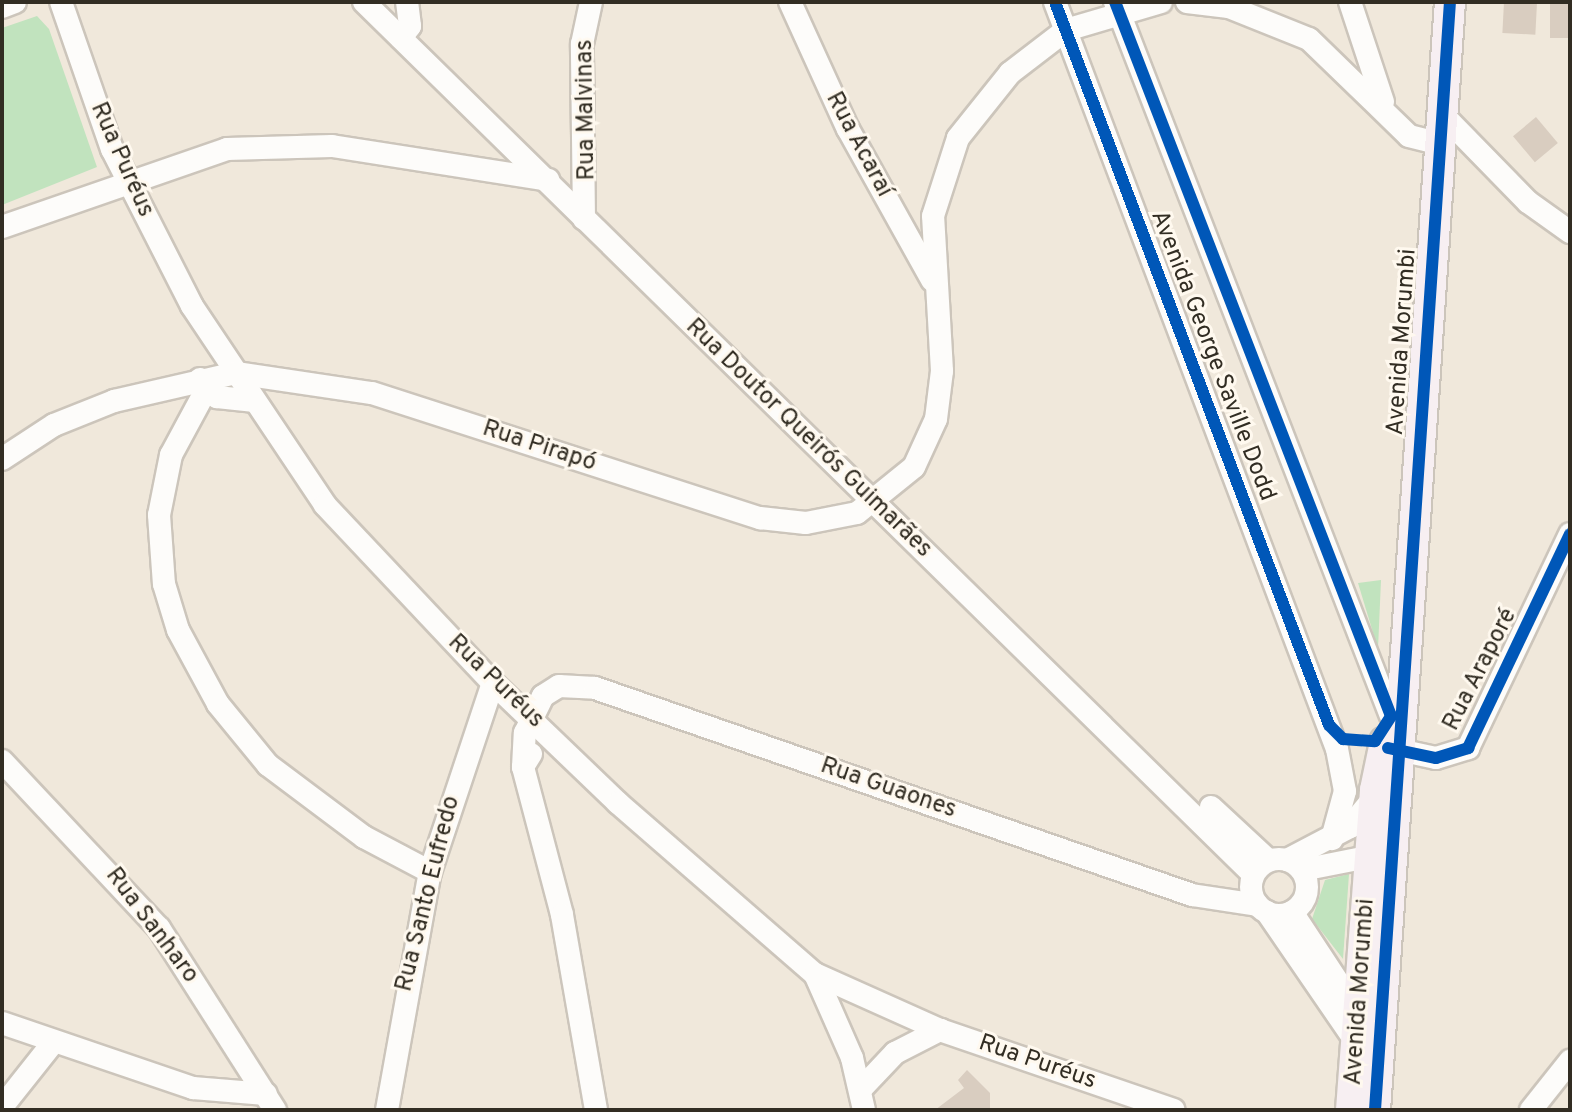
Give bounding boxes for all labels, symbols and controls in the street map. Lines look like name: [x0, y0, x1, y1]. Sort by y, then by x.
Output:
street label: Rua Malvinas: [571, 39, 603, 181]
street label: Rua Acaraí: [818, 87, 898, 203]
street label: Rua Puréus: [83, 98, 159, 222]
street label: Avenida George Saville Dodd: [1143, 207, 1281, 505]
street label: Avenida Morumbi: [1382, 248, 1424, 436]
street label: Rua Doutor Queirós Guimarães: [679, 313, 937, 565]
street label: Rua Pirapó: [478, 415, 600, 479]
street label: Rua Araporé: [1438, 604, 1524, 736]
street label: Rua Puréus: [441, 629, 549, 735]
street label: Rua Guaones: [816, 752, 960, 826]
street label: Rua Santo Eufredo: [391, 793, 467, 995]
street label: Rua Sanharo: [98, 863, 204, 989]
street label: Avenida Morumbi: [1340, 898, 1382, 1086]
street label: Rua Puréus: [974, 1029, 1100, 1097]

